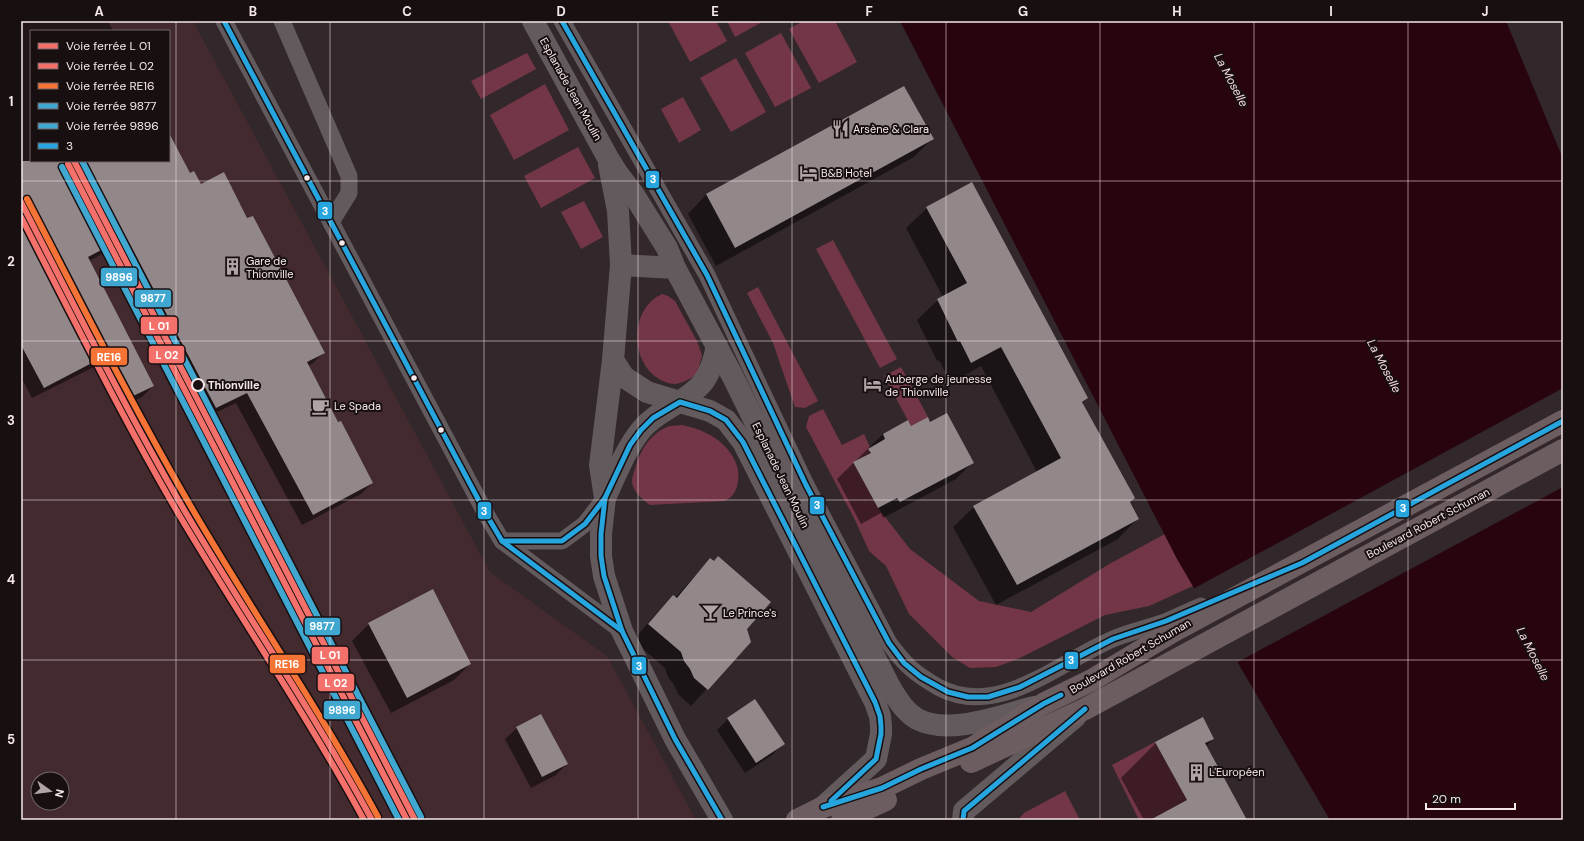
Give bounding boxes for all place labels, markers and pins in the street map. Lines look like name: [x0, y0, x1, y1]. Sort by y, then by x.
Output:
restaurant icon: Arsène & Clara: [830, 119, 850, 139]
place label: Arsène & Clara: [853, 122, 929, 136]
hotel icon: B&B Hotel: [798, 163, 818, 183]
place label: B&B Hotel: [821, 166, 872, 180]
unlabelled marker: [302, 173, 312, 183]
unlabelled marker: [337, 238, 347, 248]
place label: Gare de Thionville: [246, 254, 293, 281]
building icon: Gare de Thionville: [223, 257, 243, 277]
place label: Auberge de jeunesse de Thionville: [885, 372, 992, 399]
unlabelled marker: [409, 373, 419, 383]
hotel icon: Auberge de jeunesse de Thionville: [862, 375, 882, 395]
marker: Thionville: [191, 378, 205, 392]
place label: Thionville: [208, 378, 260, 392]
cafe icon: Le Spada: [311, 396, 331, 416]
place label: Le Spada: [334, 399, 381, 413]
unlabelled marker: [436, 425, 446, 435]
bar icon: Le Prince's: [700, 603, 720, 623]
place label: Le Prince's: [723, 606, 776, 620]
building icon: L'Européen: [1186, 762, 1206, 782]
place label: L'Européen: [1209, 765, 1264, 779]

